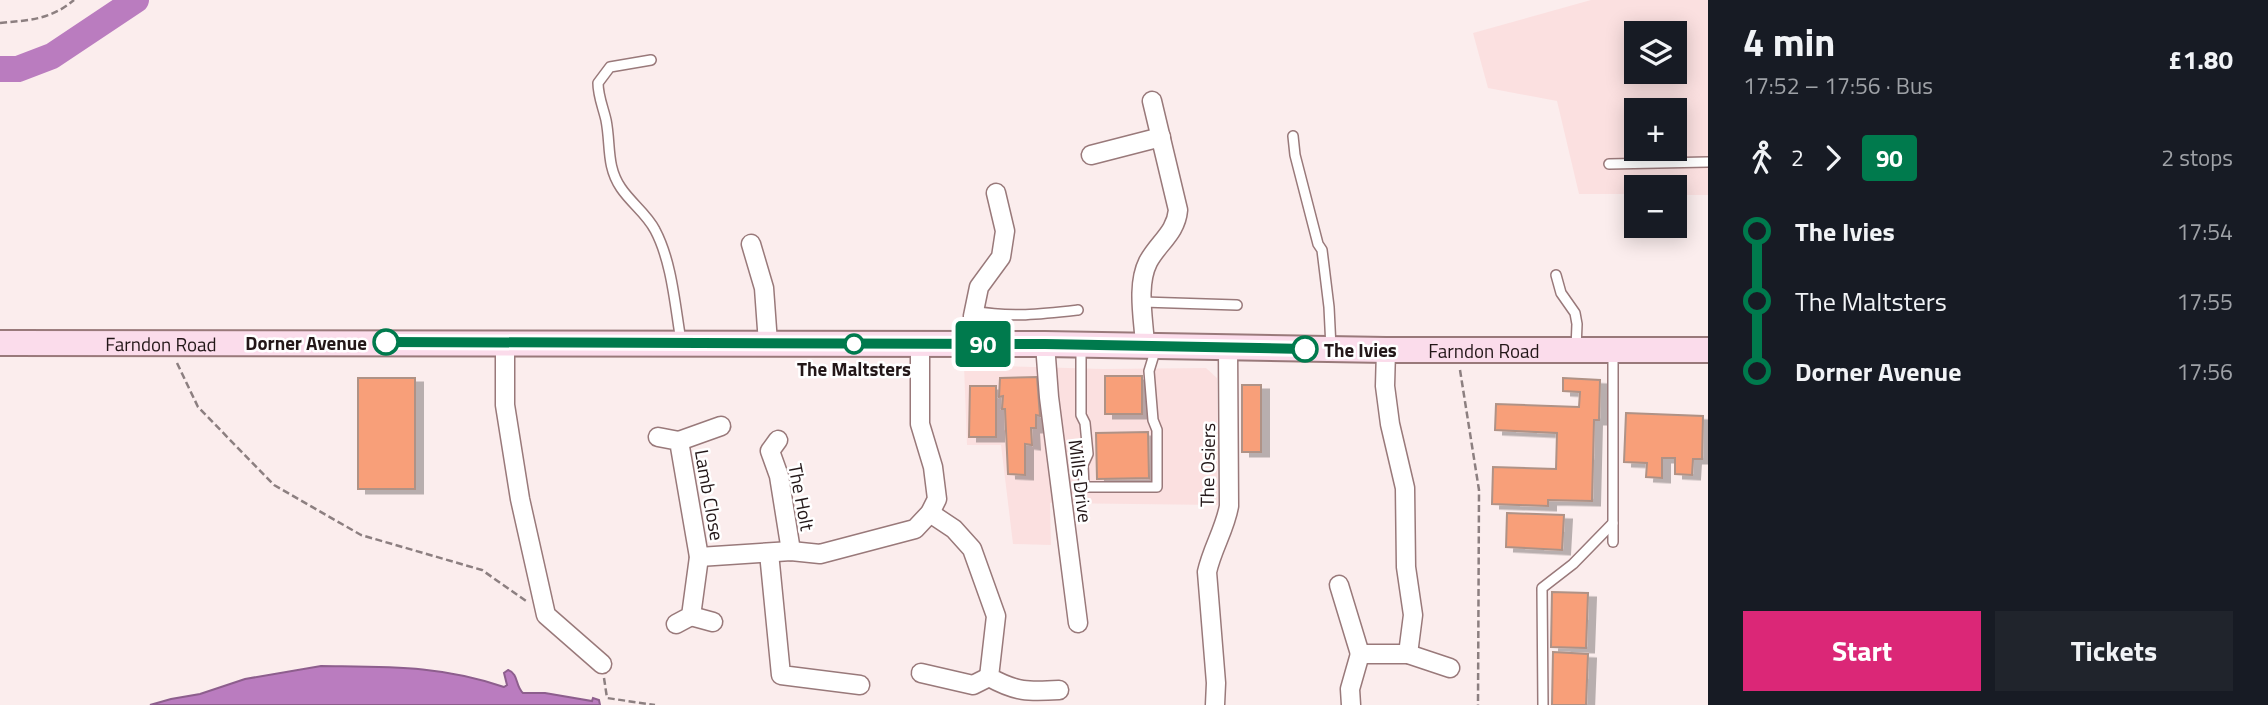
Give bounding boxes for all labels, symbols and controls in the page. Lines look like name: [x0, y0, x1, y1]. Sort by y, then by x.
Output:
text: 4 min: [1743, 13, 1835, 71]
map controls: [1624, 21, 1687, 238]
button: layers: [1624, 21, 1687, 84]
text: £1.80: [2168, 40, 2233, 79]
text: 17:52 – 17:56 · Bus: [1743, 68, 1933, 103]
button: +: [1624, 98, 1687, 161]
icon: walk: [1743, 139, 1781, 177]
icon: forward: [1814, 139, 1852, 177]
text: 2: [1791, 140, 1804, 175]
text: 90: [1876, 140, 1903, 176]
text: 2 stops: [2161, 140, 2233, 175]
button: −: [1624, 175, 1687, 238]
text: The Ivies: [1795, 212, 1895, 251]
text: 17:54: [2176, 214, 2233, 249]
text: The Maltsters: [1795, 282, 1947, 321]
text: 17:55: [2176, 284, 2233, 319]
line badge: 90: [951, 321, 1014, 367]
text: 90: [970, 326, 996, 362]
place label: Dorner Avenue: [245, 328, 367, 357]
street label: Farndon Road: [105, 329, 217, 358]
marker: Dorner Avenue: [373, 329, 399, 355]
marker: The Maltsters: [844, 334, 864, 354]
place label: The Ivies: [1324, 335, 1397, 364]
marker: The Ivies: [1292, 336, 1318, 362]
street label: Farndon Road: [1428, 336, 1540, 365]
text: Dorner Avenue: [1795, 352, 1961, 391]
place label: The Maltsters: [797, 354, 911, 383]
text: 17:56: [2176, 354, 2233, 389]
street label: The Osiers: [1192, 422, 1222, 508]
street label: Mills Drive: [1062, 438, 1100, 524]
street label: Lamb Close: [688, 447, 732, 543]
street label: The Holt: [781, 461, 823, 533]
button: Start: [1743, 611, 1981, 691]
button: Tickets: [1995, 611, 2233, 691]

